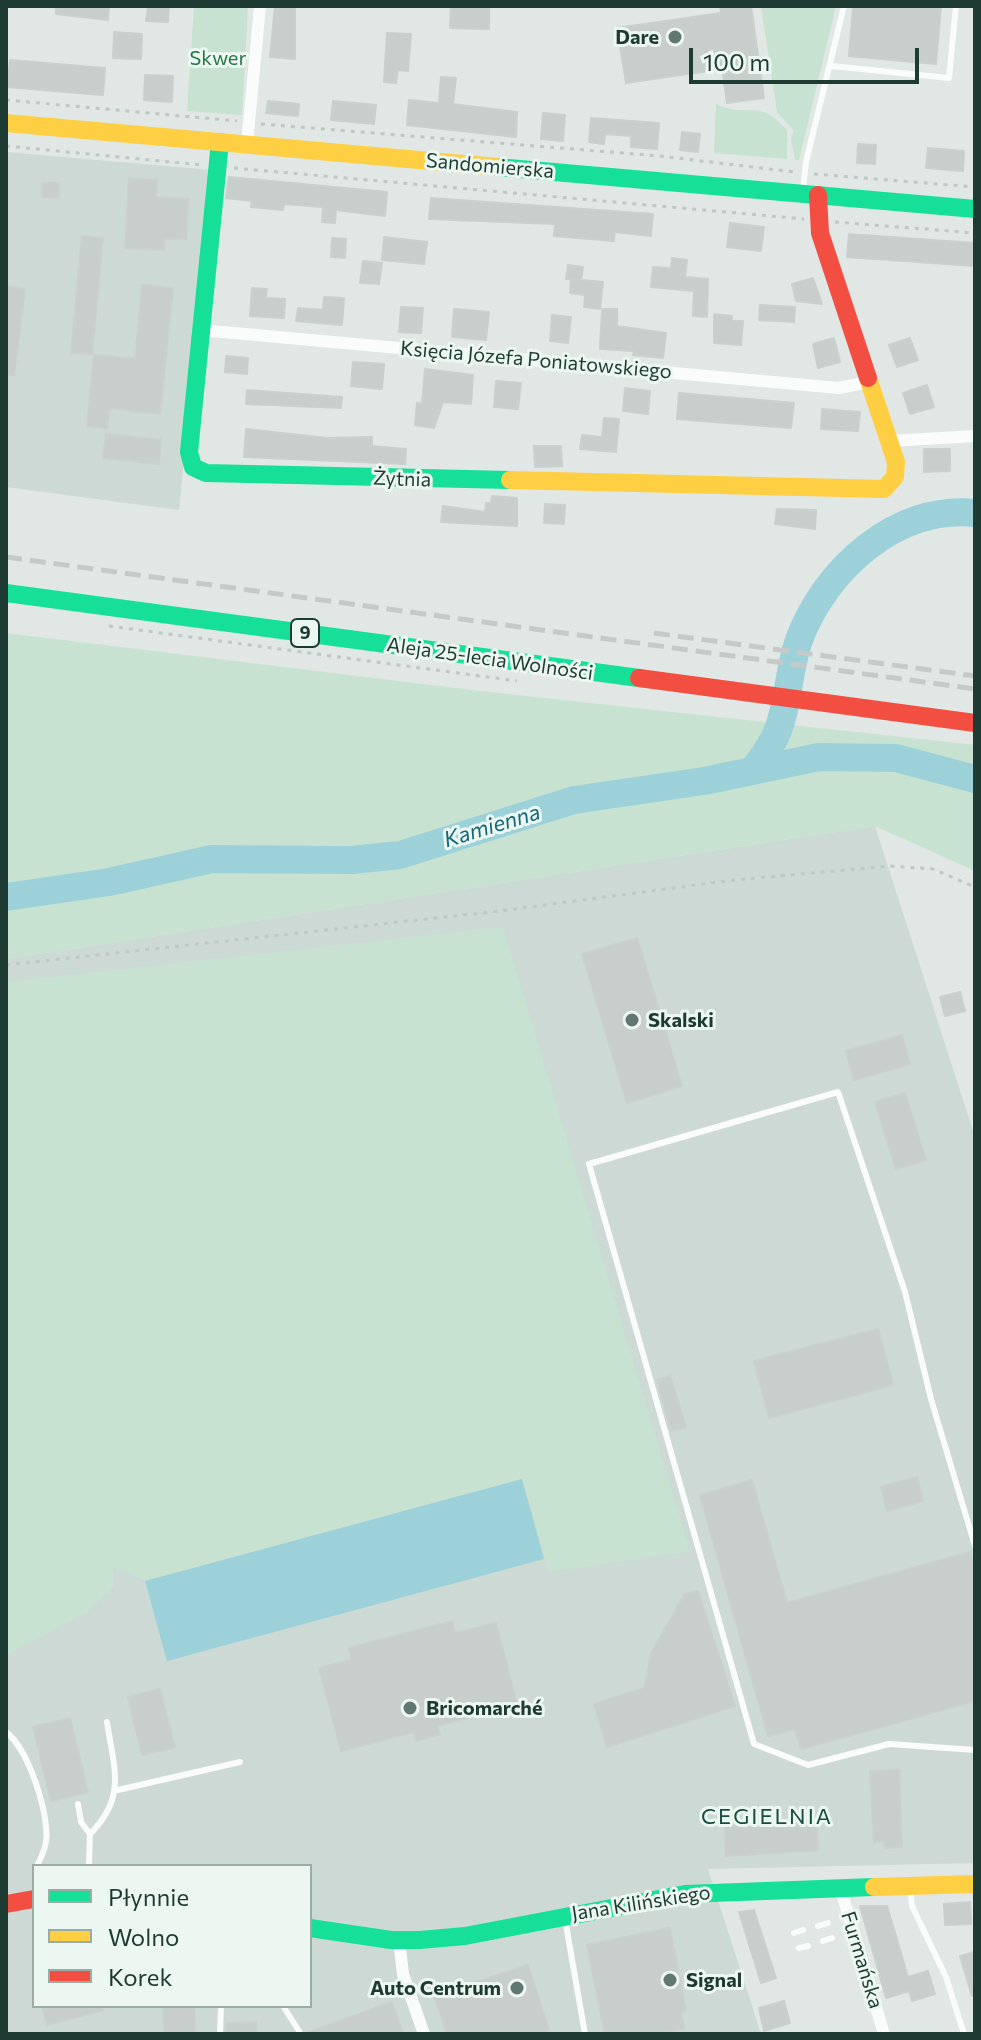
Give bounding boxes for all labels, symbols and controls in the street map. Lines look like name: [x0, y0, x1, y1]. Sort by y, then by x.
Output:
place label: Dare: [615, 25, 659, 49]
marker: Dare: [666, 28, 684, 46]
scale bar: [693, 32, 923, 82]
park label: Skwer: [190, 46, 246, 70]
text: 100 m: [703, 47, 770, 76]
street label: Sandomierska: [425, 148, 555, 184]
street label: Księcia Józefa Poniatowskiego: [399, 336, 673, 384]
street label: Żytnia: [372, 466, 432, 492]
road number: 9: [291, 619, 319, 647]
street label: Aleja 25-lecia Wolności: [385, 633, 595, 685]
water label: Kamienna: [441, 799, 543, 853]
place label: Skalski: [648, 1008, 714, 1032]
marker: Skalski: [623, 1011, 641, 1029]
place label: Bricomarché: [426, 1696, 542, 1720]
marker: Bricomarché: [401, 1699, 419, 1717]
district label: CEGIELNIA: [701, 1804, 833, 1830]
legend: [32, 1864, 312, 2008]
street label: Jana Kilińskiego: [570, 1880, 712, 1926]
text: Płynnie: [108, 1882, 189, 1911]
street label: Furmańska: [836, 1909, 888, 2011]
text: Wolno: [108, 1922, 179, 1951]
text: Korek: [108, 1962, 172, 1991]
place label: Signal: [686, 1968, 742, 1992]
marker: Signal: [661, 1971, 679, 1989]
place label: Auto Centrum: [370, 1976, 501, 2000]
marker: Auto Centrum: [508, 1979, 526, 1997]

